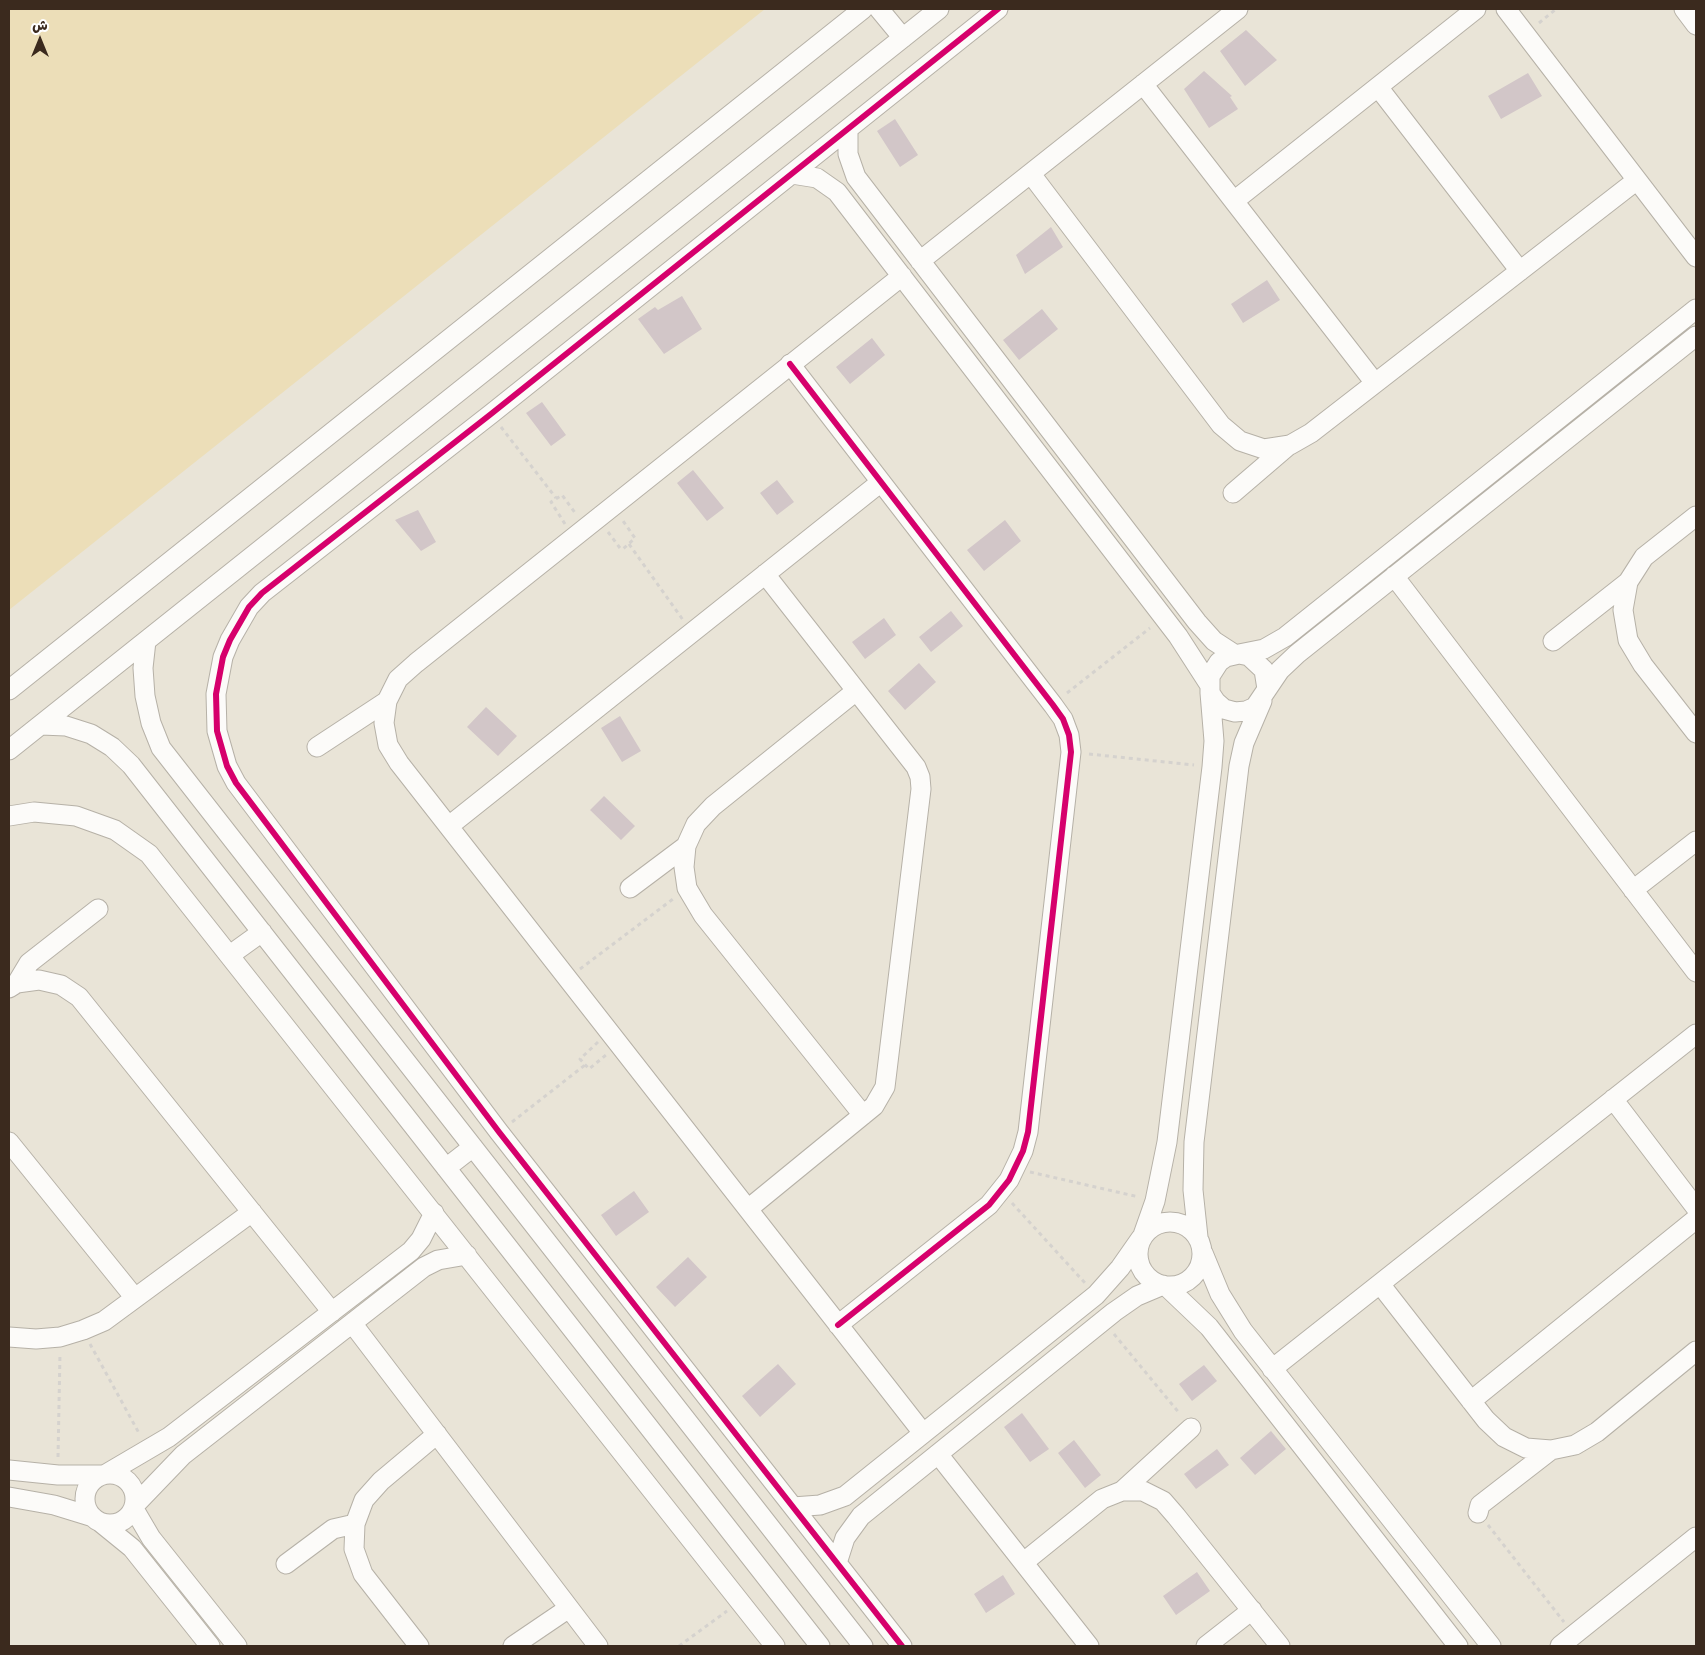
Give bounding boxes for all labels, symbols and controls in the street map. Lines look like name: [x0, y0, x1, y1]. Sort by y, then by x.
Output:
north arrow: [15, 15, 65, 65]
text: ش: [32, 15, 48, 34]

